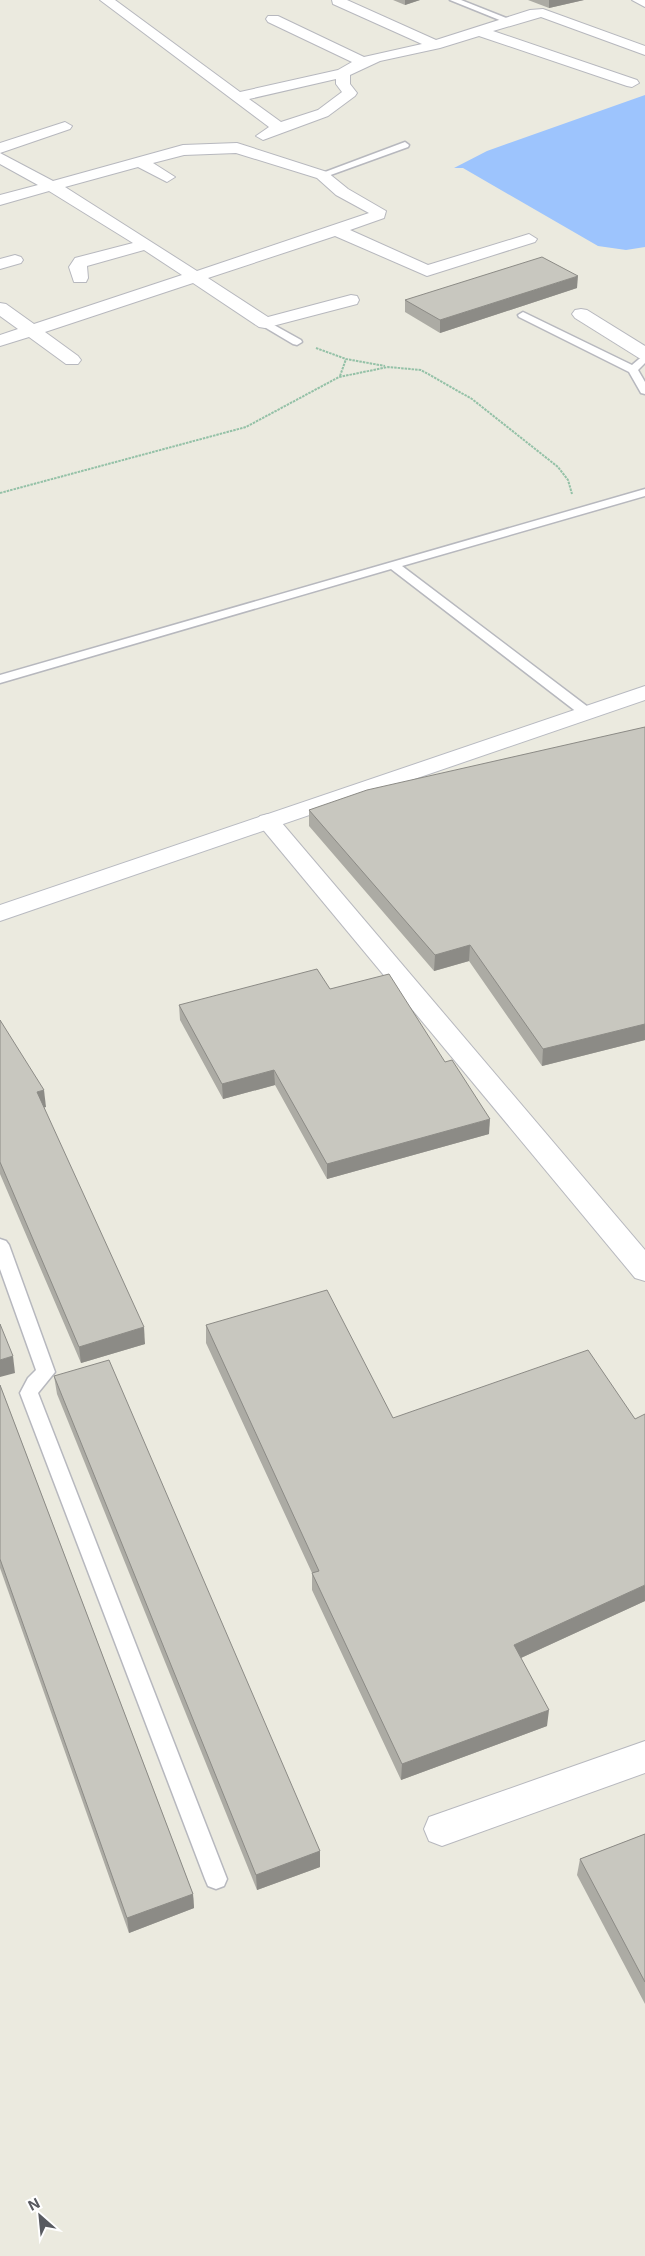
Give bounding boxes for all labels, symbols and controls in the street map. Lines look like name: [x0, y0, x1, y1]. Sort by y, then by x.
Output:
north arrow: [15, 2191, 65, 2241]
text: N: [25, 2194, 42, 2214]

